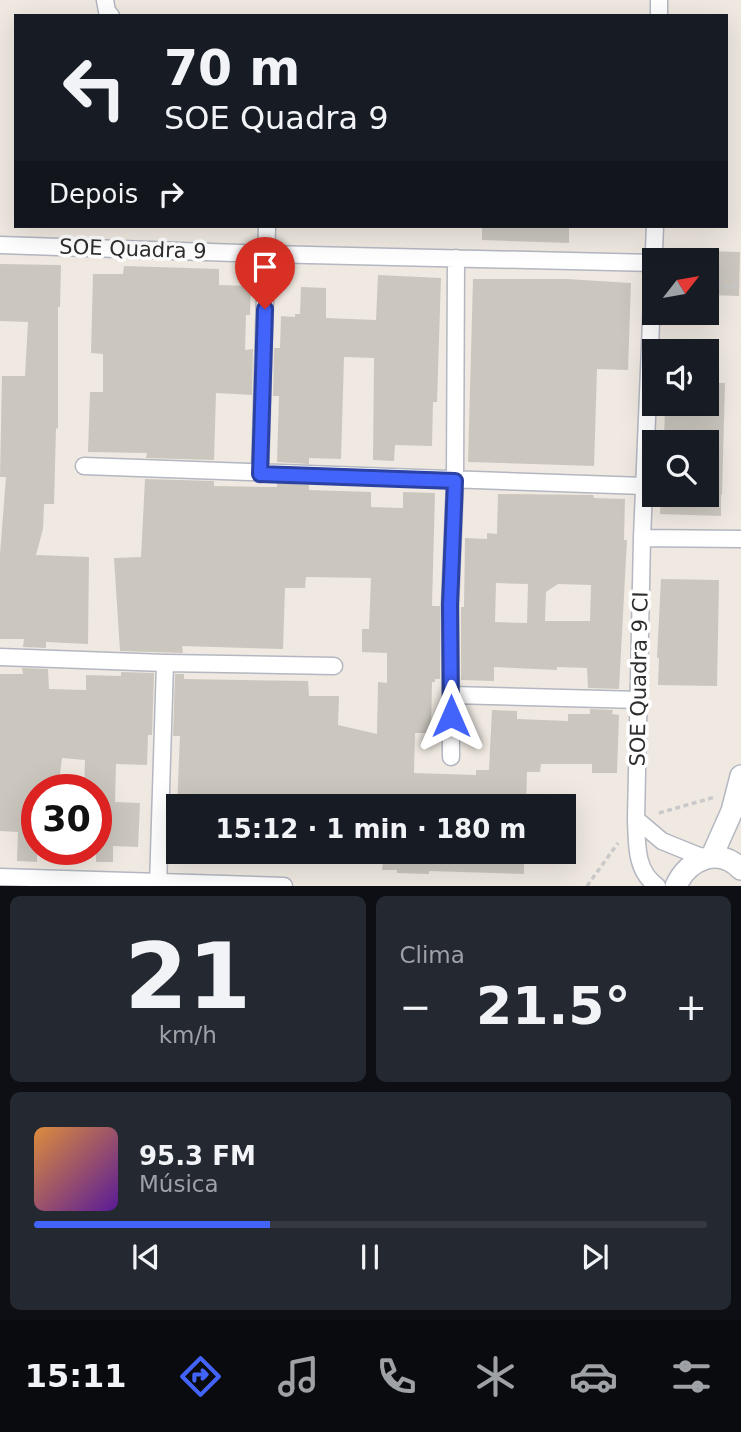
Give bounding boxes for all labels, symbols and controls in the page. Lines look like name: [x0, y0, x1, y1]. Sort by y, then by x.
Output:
text: 70 m: [164, 40, 300, 97]
icon: left: [49, 42, 140, 133]
text: SOE Quadra 9: [164, 99, 389, 137]
icon: right: [152, 175, 190, 213]
text: Depois: [49, 179, 138, 209]
street label: SOE Quadra 9: [59, 234, 207, 264]
pin: [235, 237, 295, 309]
icon: arrive: [246, 248, 284, 286]
north arrow: [642, 248, 719, 326]
map controls: [642, 248, 719, 507]
button: sound: [642, 339, 719, 416]
button: search: [642, 430, 719, 507]
street label: SOE Quadra 9 CI: [625, 591, 653, 767]
position arrow: [414, 679, 488, 753]
speed limit sign: 30: [21, 774, 112, 865]
text: 15:12 · 1 min · 180 m: [216, 814, 526, 844]
text: 21: [124, 924, 251, 1029]
text: Clima: [400, 942, 465, 968]
text: 21.5°: [476, 976, 630, 1036]
text: −: [400, 985, 431, 1029]
text: +: [675, 985, 707, 1029]
text: km/h: [159, 1022, 217, 1048]
text: 95.3 FM: [139, 1141, 256, 1171]
text: Música: [139, 1171, 219, 1197]
icon: previous: [127, 1238, 165, 1276]
icon: pause: [351, 1238, 389, 1276]
icon: next: [576, 1238, 614, 1276]
icon: directions: [176, 1352, 225, 1401]
icon: music: [274, 1352, 323, 1401]
icon: phone: [372, 1352, 421, 1401]
icon: climate: [471, 1352, 520, 1401]
icon: car: [569, 1352, 618, 1401]
icon: filters: [667, 1352, 716, 1401]
text: 15:11: [25, 1357, 127, 1395]

